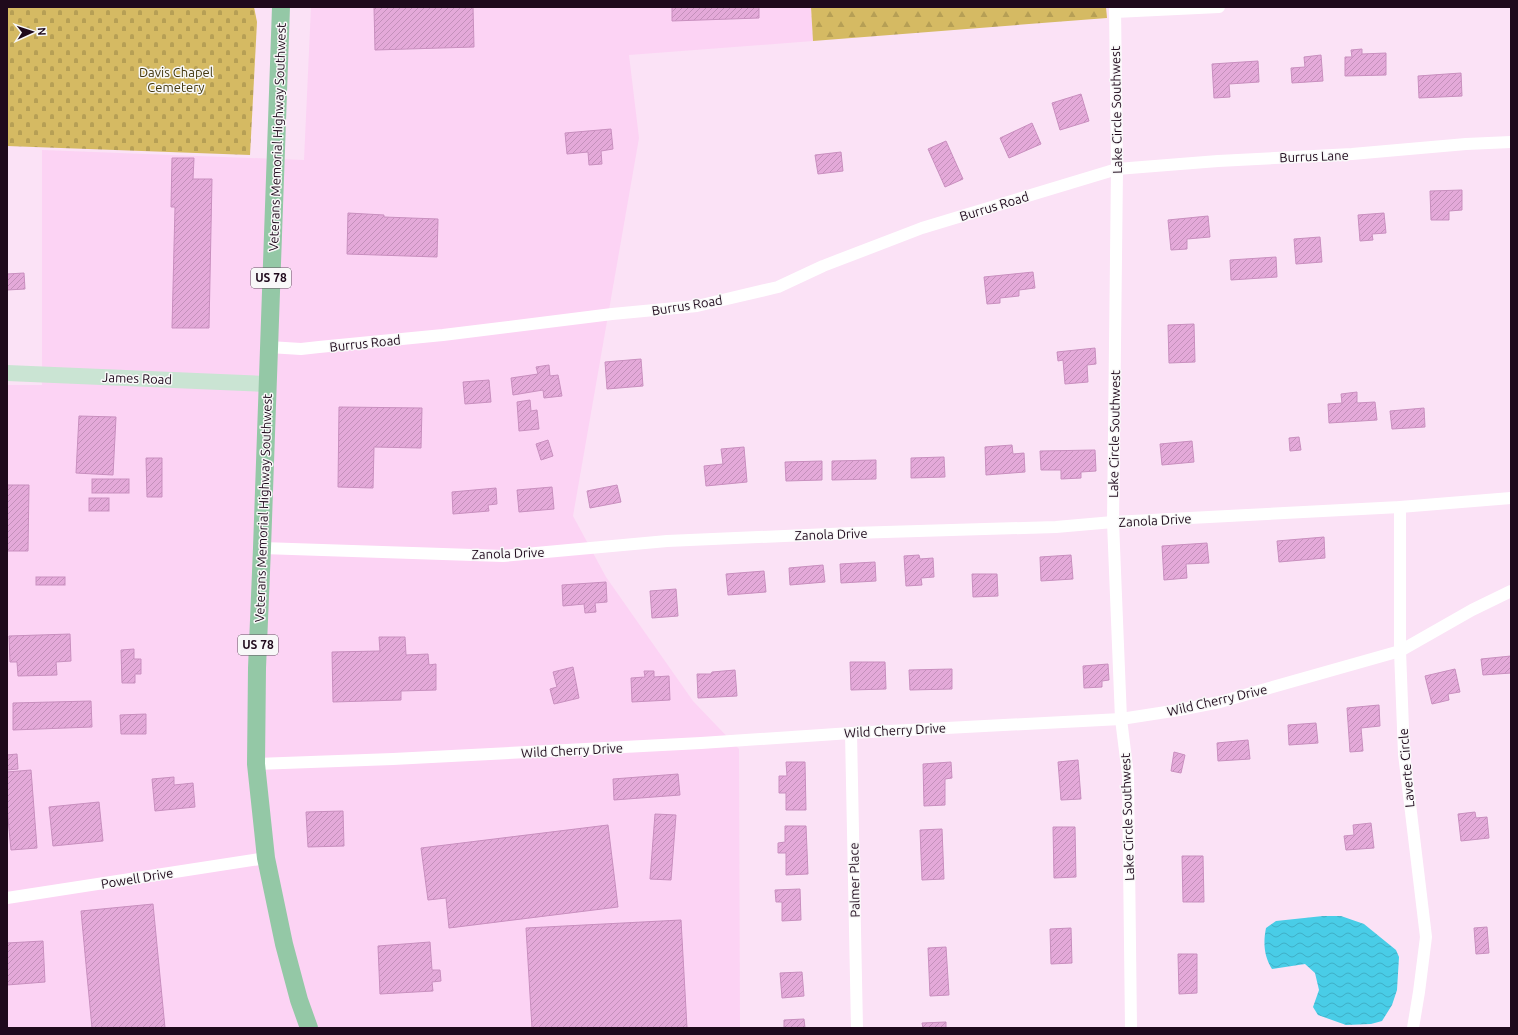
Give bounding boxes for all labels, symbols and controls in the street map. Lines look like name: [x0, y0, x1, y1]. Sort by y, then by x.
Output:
north arrow: [12, 12, 52, 52]
street label: Veterans Memorial Highway Southwest: [266, 22, 288, 252]
text: N: [36, 27, 48, 36]
street label: Lake Circle Southwest: [1108, 46, 1124, 174]
park label: Davis Chapel Cemetery: [139, 65, 214, 94]
street label: Burrus Lane: [1279, 148, 1349, 164]
street label: Burrus Road: [958, 189, 1030, 223]
road number: US 78: [251, 268, 291, 288]
street label: Burrus Road: [651, 292, 723, 318]
street label: Burrus Road: [329, 332, 401, 354]
street label: James Road: [102, 370, 172, 386]
street label: Lake Circle Southwest: [1106, 370, 1122, 498]
street label: Veterans Memorial Highway Southwest: [252, 393, 274, 623]
street label: Zanola Drive: [1118, 511, 1192, 529]
street label: Zanola Drive: [794, 526, 868, 542]
street label: Zanola Drive: [471, 545, 545, 561]
road number: US 78: [238, 635, 278, 655]
street label: Wild Cherry Drive: [1166, 682, 1268, 718]
street label: Wild Cherry Drive: [844, 720, 946, 740]
street label: Laverte Circle: [1396, 728, 1416, 808]
street label: Wild Cherry Drive: [521, 740, 623, 760]
street label: Lake Circle Southwest: [1118, 753, 1136, 881]
street label: Palmer Place: [846, 842, 862, 918]
street label: Powell Drive: [100, 865, 174, 891]

